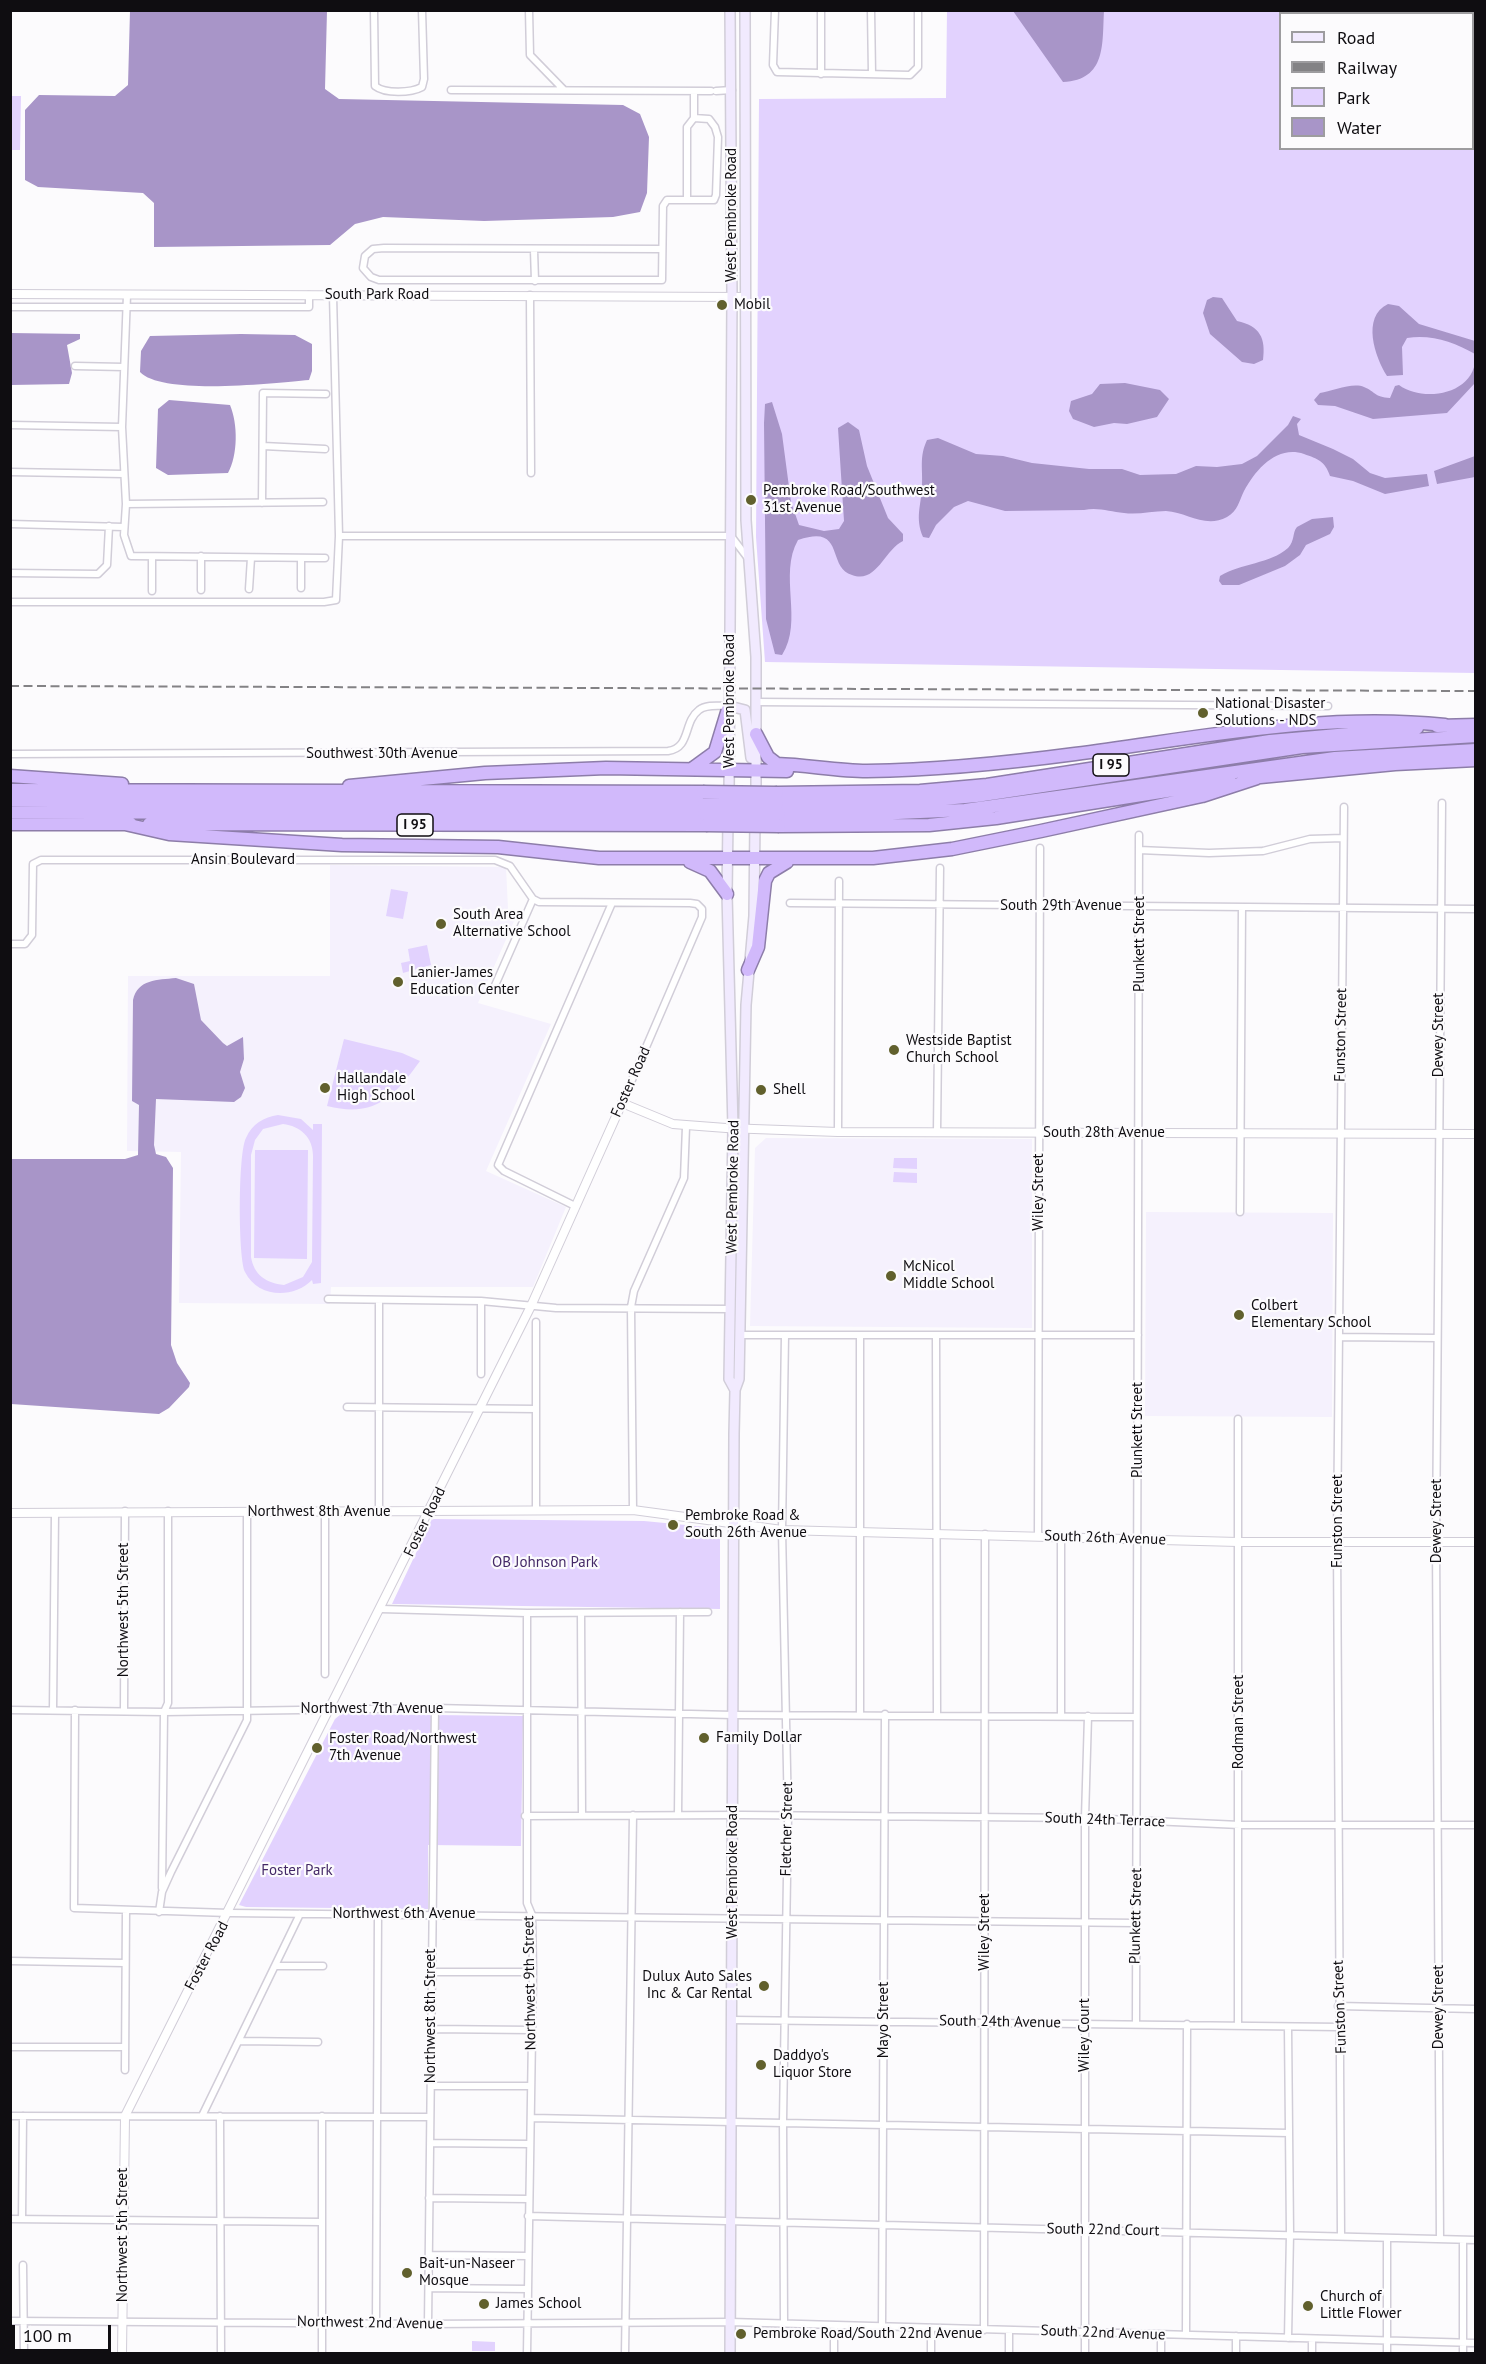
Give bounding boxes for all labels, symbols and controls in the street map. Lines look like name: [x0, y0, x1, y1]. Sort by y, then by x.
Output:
legend: [1279, 12, 1474, 150]
text: Road: [1337, 26, 1375, 49]
text: Railway: [1337, 56, 1397, 79]
text: Park: [1337, 86, 1370, 109]
text: Water: [1337, 116, 1381, 139]
street label: West Pembroke Road: [723, 148, 741, 282]
street label: South Park Road: [325, 286, 429, 304]
place label: Mobil: [734, 296, 770, 314]
marker: Mobil: [715, 298, 729, 312]
place label: Pembroke Road/Southwest 31st Avenue: [763, 482, 935, 517]
marker: Pembroke Road/Southwest 31st Avenue: [744, 493, 758, 507]
street label: West Pembroke Road: [721, 634, 739, 768]
place label: National Disaster Solutions - NDS: [1215, 695, 1325, 730]
marker: National Disaster Solutions - NDS: [1196, 706, 1210, 720]
street label: Southwest 30th Avenue: [306, 745, 458, 763]
road number: I 95: [1093, 754, 1129, 776]
road number: I 95: [397, 814, 433, 836]
street label: Ansin Boulevard: [191, 851, 295, 869]
street label: Plunkett Street: [1131, 896, 1149, 992]
street label: South 29th Avenue: [1000, 897, 1122, 915]
place label: South Area Alternative School: [453, 906, 571, 941]
marker: South Area Alternative School: [434, 917, 448, 931]
place label: Lanier-James Education Center: [410, 964, 519, 999]
marker: Lanier-James Education Center: [391, 975, 405, 989]
street label: Funston Street: [1331, 988, 1351, 1082]
street label: Dewey Street: [1430, 993, 1448, 1077]
place label: Westside Baptist Church School: [906, 1032, 1012, 1067]
marker: Westside Baptist Church School: [887, 1043, 901, 1057]
street label: Foster Road: [607, 1044, 655, 1120]
place label: Hallandale High School: [337, 1070, 415, 1105]
marker: Hallandale High School: [318, 1081, 332, 1095]
place label: Shell: [773, 1081, 806, 1099]
marker: Shell: [754, 1083, 768, 1097]
street label: West Pembroke Road: [723, 1120, 743, 1254]
street label: South 28th Avenue: [1043, 1124, 1165, 1142]
street label: Wiley Street: [1030, 1153, 1048, 1231]
place label: McNicol Middle School: [903, 1258, 994, 1293]
marker: McNicol Middle School: [884, 1269, 898, 1283]
place label: Colbert Elementary School: [1251, 1297, 1371, 1332]
marker: Colbert Elementary School: [1232, 1308, 1246, 1322]
street label: Plunkett Street: [1129, 1382, 1147, 1478]
street label: Funston Street: [1329, 1474, 1347, 1568]
street label: Dewey Street: [1428, 1479, 1446, 1563]
street label: Foster Road: [400, 1484, 450, 1560]
street label: Northwest 8th Avenue: [247, 1503, 391, 1521]
place label: Pembroke Road & South 26th Avenue: [685, 1507, 807, 1542]
marker: Pembroke Road & South 26th Avenue: [666, 1518, 680, 1532]
street label: South 26th Avenue: [1044, 1527, 1166, 1549]
street label: Northwest 5th Street: [115, 1543, 133, 1677]
park label: OB Johnson Park: [492, 1554, 598, 1572]
street label: Rodman Street: [1230, 1675, 1248, 1769]
street label: Northwest 7th Avenue: [301, 1700, 443, 1718]
place label: Family Dollar: [716, 1729, 802, 1747]
place label: Foster Road/Northwest 7th Avenue: [329, 1730, 477, 1765]
marker: Family Dollar: [697, 1731, 711, 1745]
marker: Foster Road/Northwest 7th Avenue: [310, 1741, 324, 1755]
street label: Fletcher Street: [777, 1782, 797, 1876]
street label: West Pembroke Road: [724, 1805, 742, 1939]
street label: South 24th Terrace: [1044, 1809, 1166, 1831]
park label: Foster Park: [261, 1862, 333, 1880]
street label: Plunkett Street: [1126, 1868, 1146, 1964]
street label: Wiley Street: [976, 1893, 994, 1971]
street label: Northwest 6th Avenue: [332, 1905, 476, 1923]
street label: Northwest 9th Street: [520, 1916, 540, 2050]
street label: Foster Road: [181, 1918, 233, 1994]
street label: Northwest 8th Street: [422, 1949, 440, 2083]
street label: Funston Street: [1329, 1960, 1351, 2054]
street label: Dewey Street: [1430, 1965, 1448, 2049]
place label: Dulux Auto Sales Inc & Car Rental: [642, 1968, 752, 2003]
marker: Dulux Auto Sales Inc & Car Rental: [757, 1979, 771, 1993]
street label: Mayo Street: [875, 1982, 893, 2058]
street label: Wiley Court: [1076, 1998, 1094, 2072]
street label: South 24th Avenue: [939, 2012, 1061, 2032]
place label: Daddyo's Liquor Store: [773, 2047, 852, 2082]
marker: Daddyo's Liquor Store: [754, 2058, 768, 2072]
street label: Northwest 5th Street: [114, 2168, 132, 2302]
street label: South 22nd Court: [1046, 2220, 1160, 2240]
place label: Bait-un-Naseer Mosque: [419, 2255, 515, 2290]
marker: Bait-un-Naseer Mosque: [400, 2266, 414, 2280]
place label: Church of Little Flower: [1320, 2288, 1402, 2323]
place label: James School: [496, 2295, 581, 2313]
marker: James School: [477, 2297, 491, 2311]
marker: Church of Little Flower: [1301, 2299, 1315, 2313]
scale bar: [15, 2313, 114, 2351]
street label: Northwest 2nd Avenue: [297, 2313, 443, 2333]
street label: South 22nd Avenue: [1040, 2322, 1166, 2344]
text: 100 m: [23, 2324, 72, 2347]
place label: Pembroke Road/South 22nd Avenue: [753, 2325, 982, 2343]
marker: Pembroke Road/South 22nd Avenue: [734, 2327, 748, 2341]

